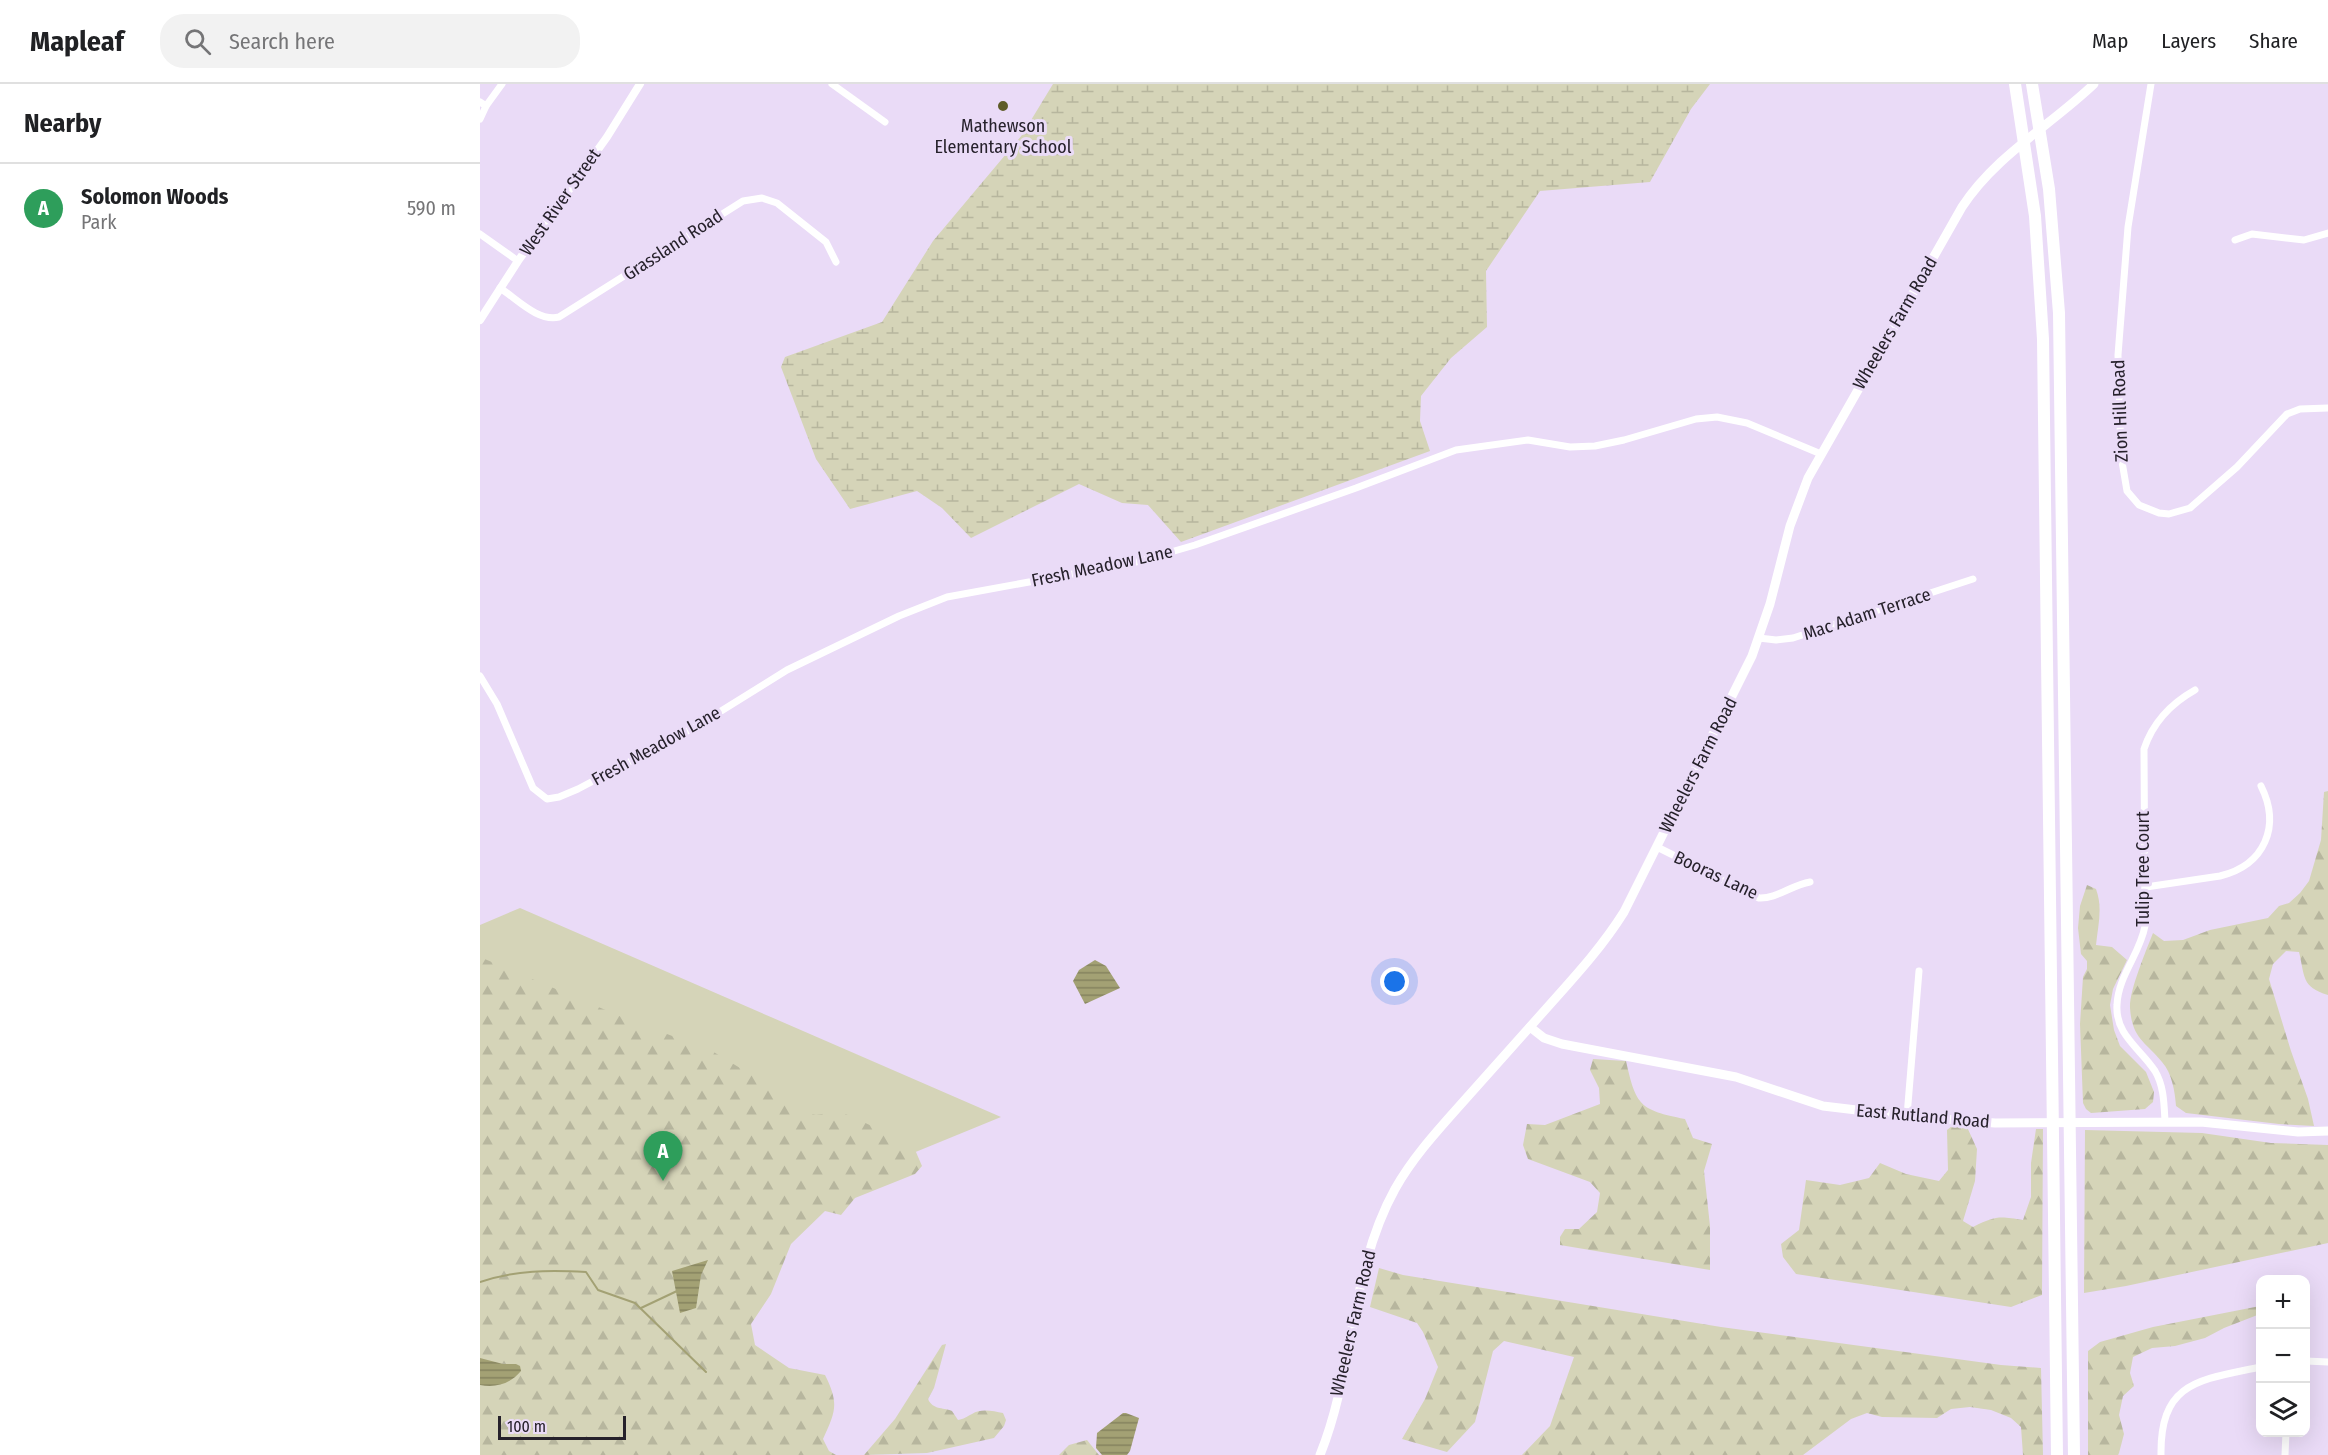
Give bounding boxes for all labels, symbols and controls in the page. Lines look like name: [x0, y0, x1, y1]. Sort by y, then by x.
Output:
search box: [160, 14, 580, 68]
text: Mapleaf: [30, 25, 124, 58]
icon: search: [181, 25, 214, 58]
text: Search here: [229, 28, 335, 55]
text: Map: [2092, 28, 2128, 54]
text: Layers: [2161, 28, 2216, 54]
text: Share: [2249, 28, 2298, 54]
marker: Mathewson Elementary School: [996, 99, 1010, 113]
text: Nearby: [24, 108, 101, 139]
place label: Mathewson Elementary School: [934, 115, 1072, 158]
street label: West River Street: [515, 144, 605, 260]
text: Solomon Woods: [81, 183, 228, 210]
text: A: [38, 196, 49, 220]
text: 590 m: [407, 196, 456, 220]
street label: Grassland Road: [619, 205, 727, 285]
text: Park: [81, 210, 117, 234]
street label: Wheelers Farm Road: [1848, 253, 1942, 393]
street label: Zion Hill Road: [2107, 359, 2133, 463]
street label: Fresh Meadow Lane: [1029, 540, 1175, 592]
street label: Mac Adam Terrace: [1800, 583, 1934, 645]
street label: Wheelers Farm Road: [1654, 693, 1742, 837]
street label: Fresh Meadow Lane: [588, 701, 724, 790]
street label: Tulip Tree Court: [2132, 811, 2154, 927]
street label: Booras Lane: [1670, 846, 1762, 904]
your location: [1380, 967, 1409, 996]
street label: East Rutland Road: [1855, 1099, 1991, 1133]
pin: A: [644, 1132, 682, 1181]
street label: Wheelers Farm Road: [1325, 1248, 1381, 1398]
map controls: [2256, 1275, 2310, 1437]
button: +: [2256, 1275, 2310, 1329]
button: −: [2256, 1329, 2310, 1383]
button: layers: [2256, 1383, 2310, 1437]
scale bar: [498, 1413, 626, 1440]
text: 100 m: [507, 1417, 546, 1436]

